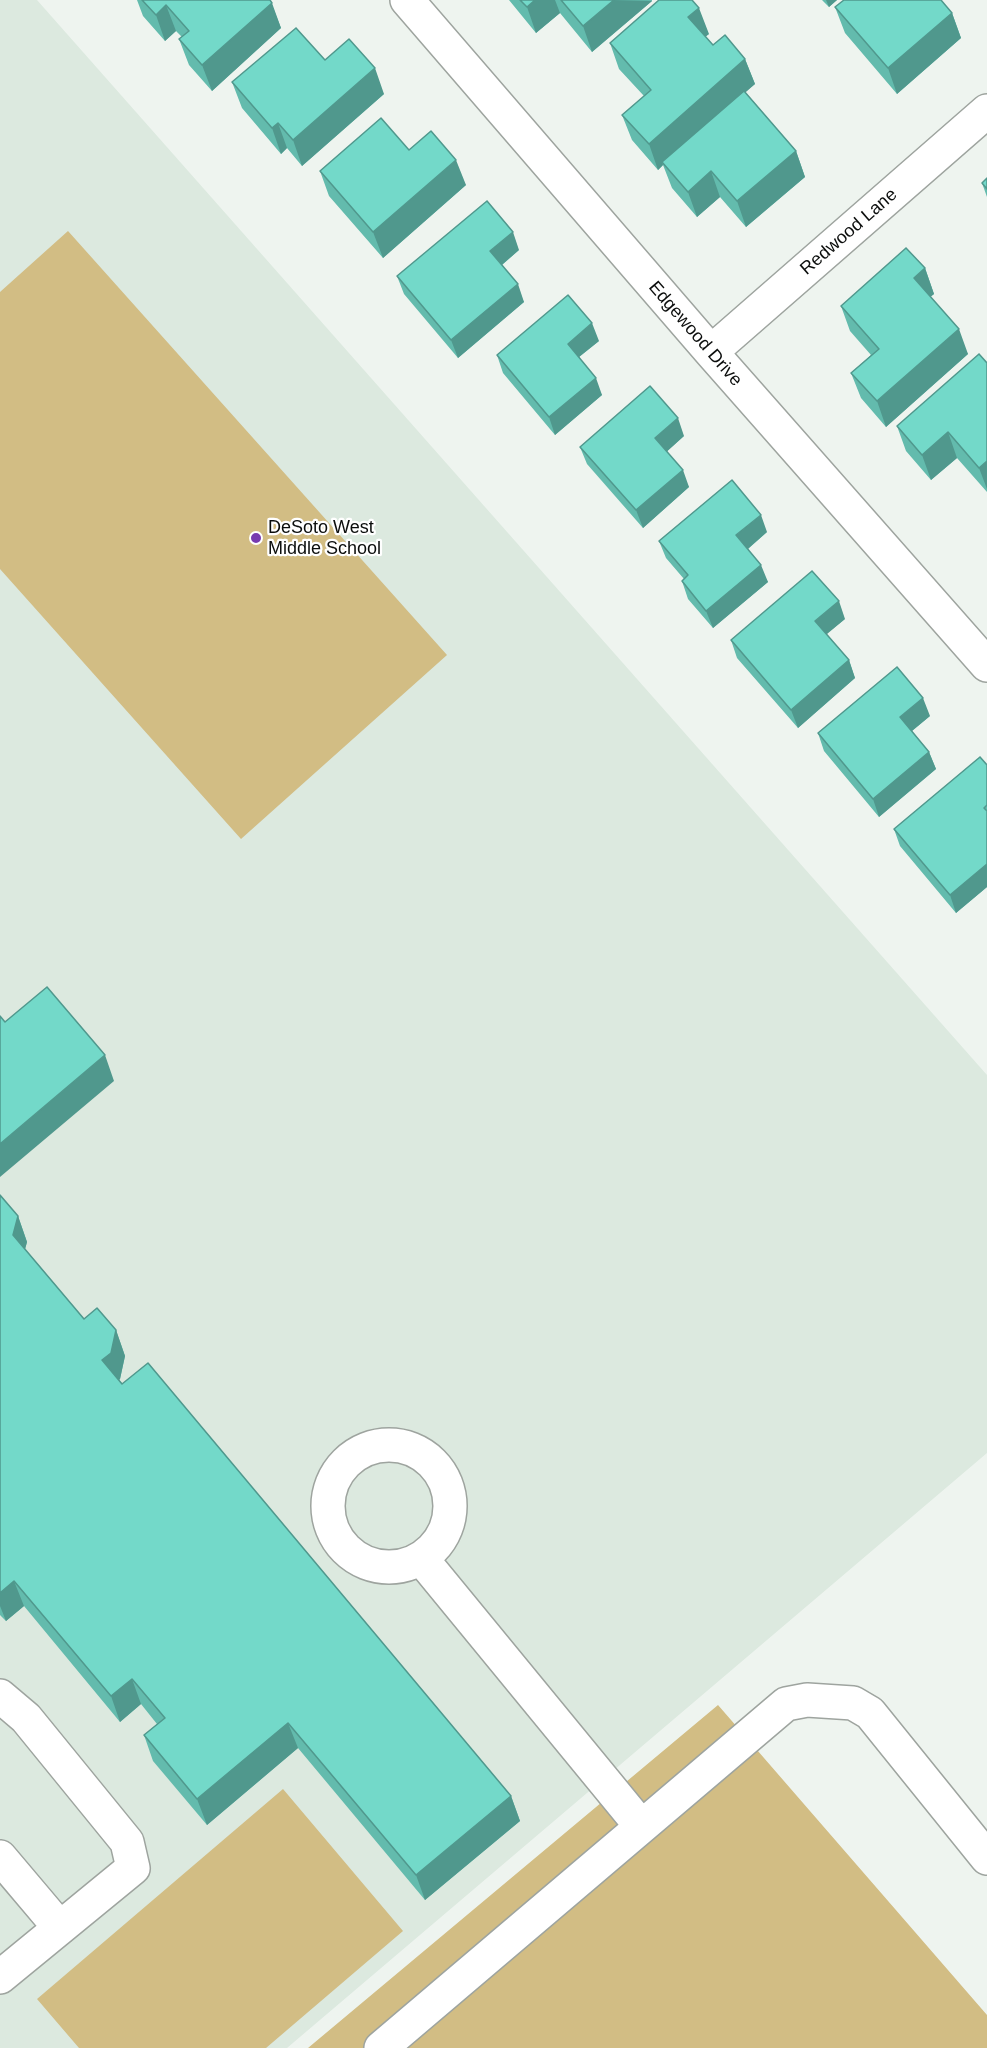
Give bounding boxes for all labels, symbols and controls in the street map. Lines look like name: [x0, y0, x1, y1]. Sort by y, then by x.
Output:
street label: Redwood Lane: [796, 184, 902, 280]
street label: Edgewood Drive: [644, 277, 746, 391]
place label: DeSoto West Middle School: [268, 517, 381, 560]
marker: DeSoto West Middle School: [249, 531, 263, 545]

